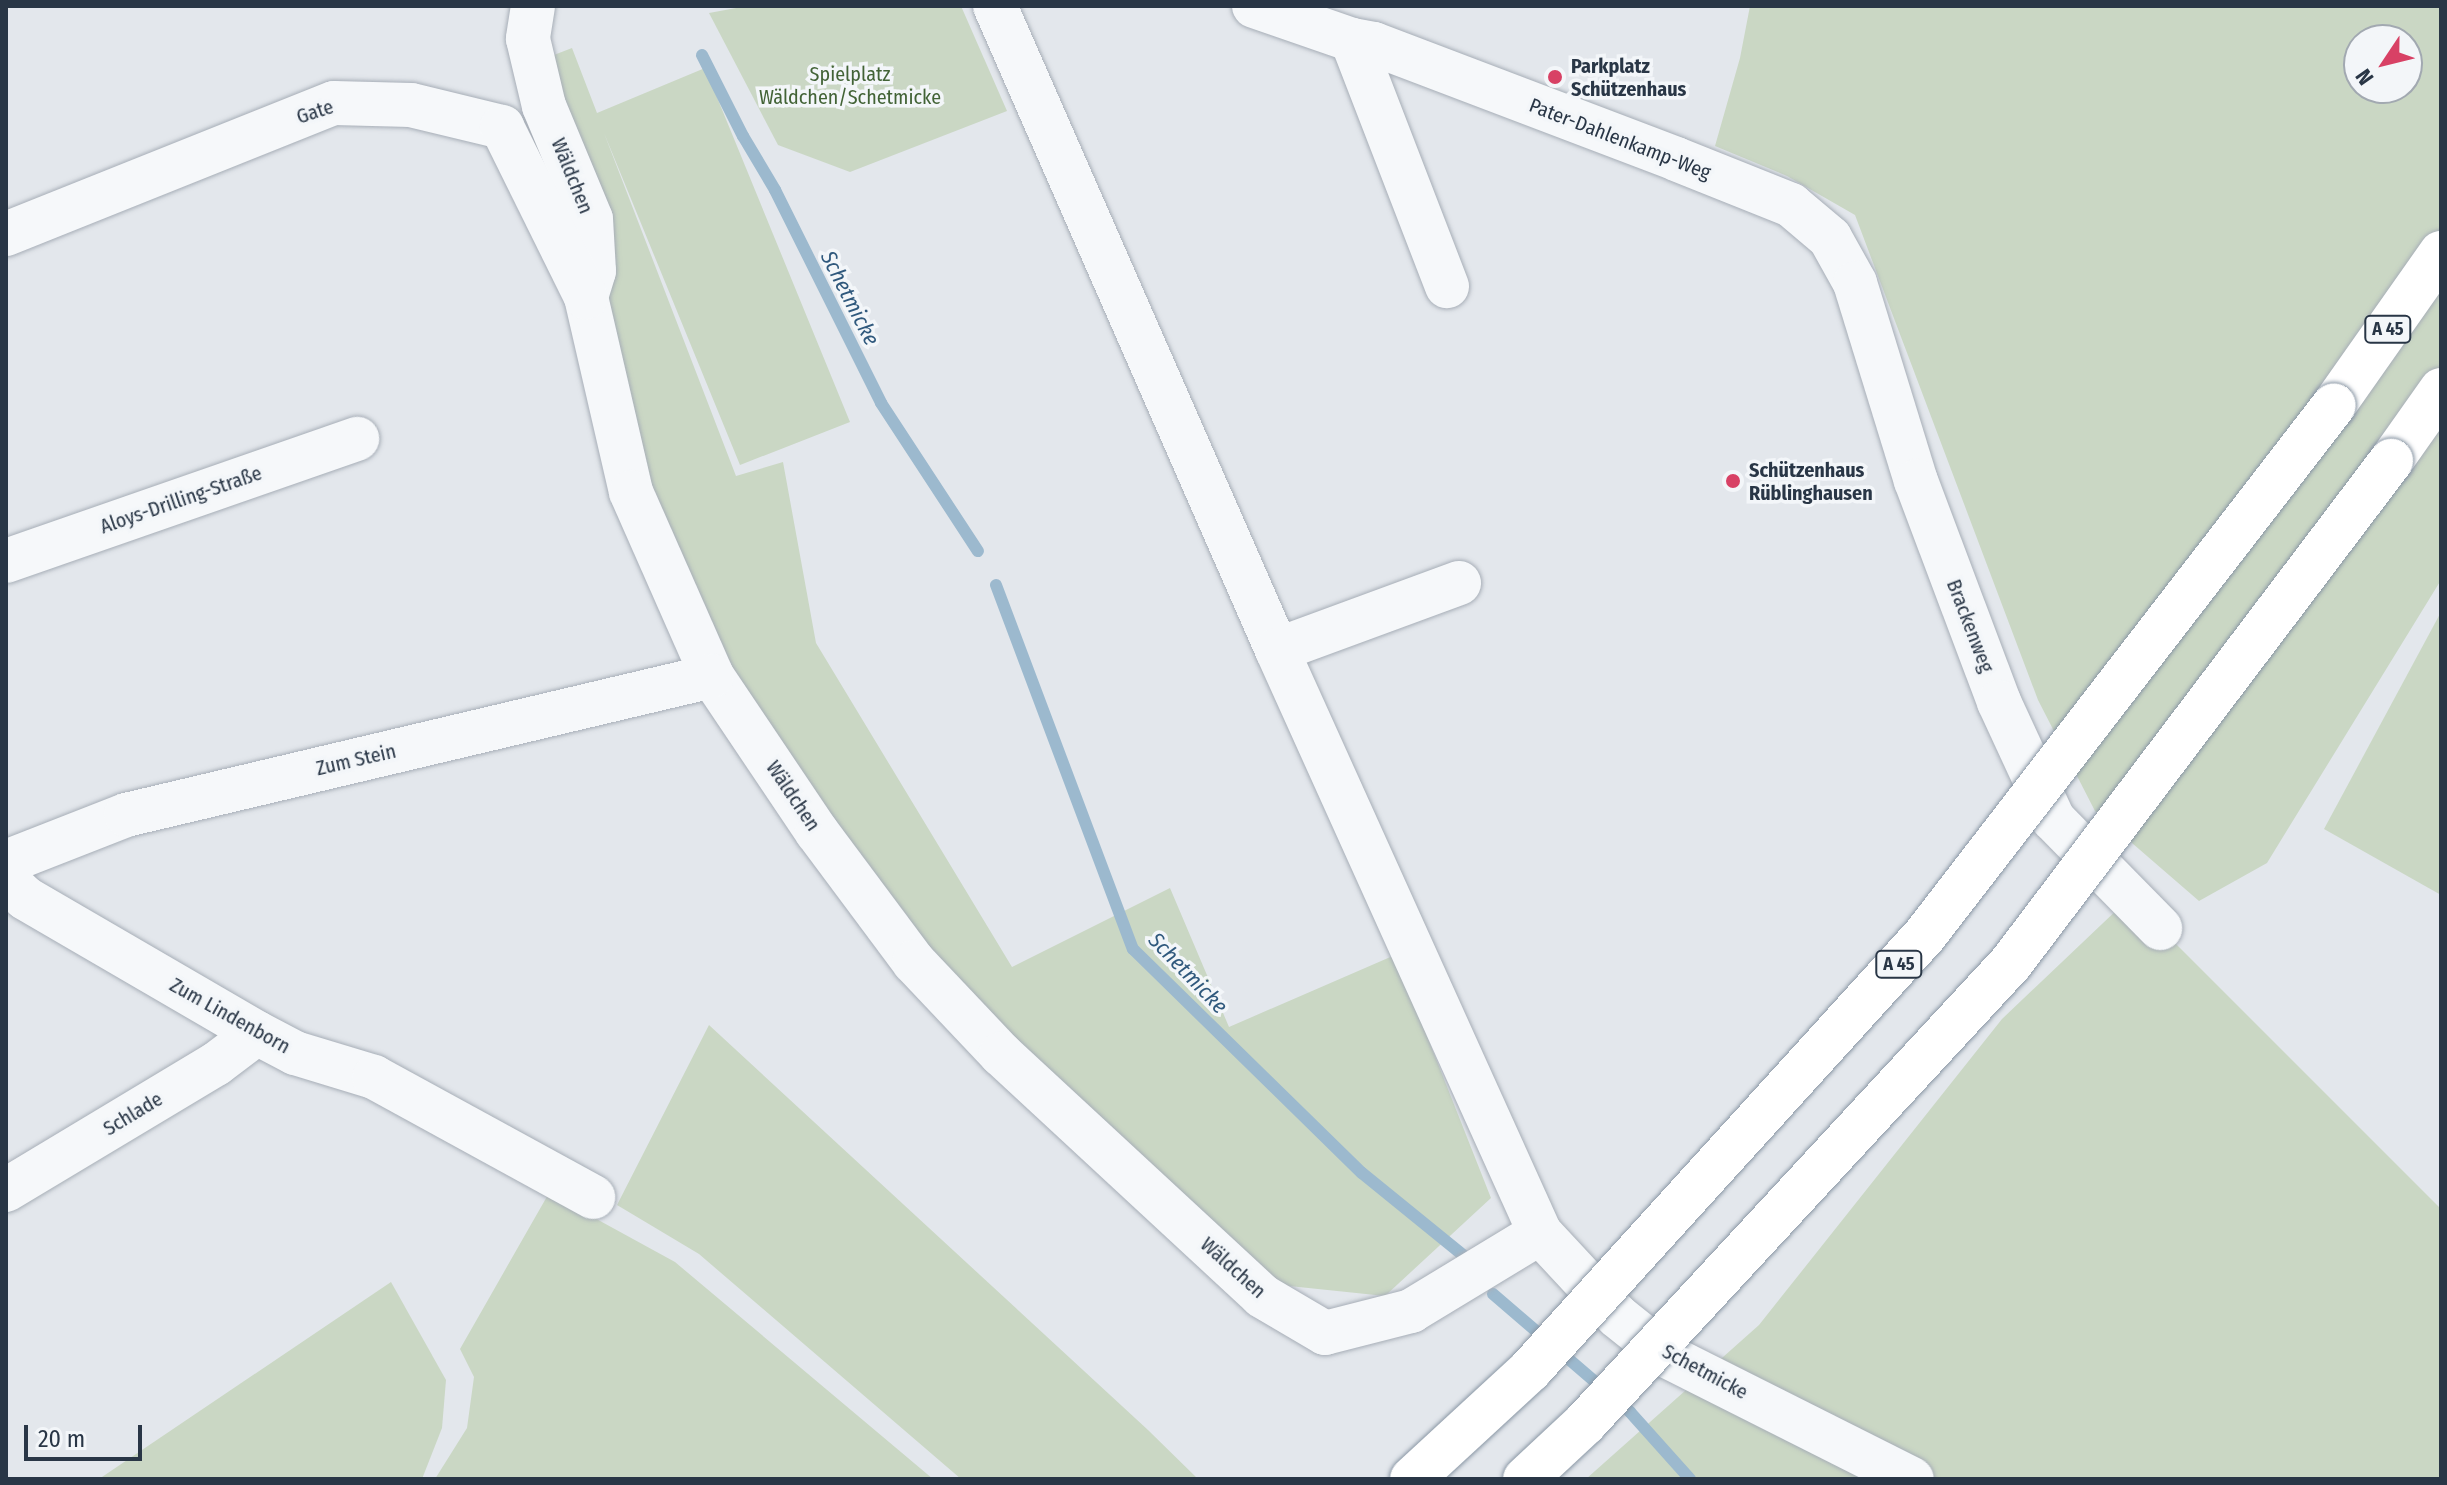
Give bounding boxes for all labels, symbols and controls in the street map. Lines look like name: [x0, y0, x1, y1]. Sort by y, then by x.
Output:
north arrow: [2343, 24, 2423, 104]
place label: Parkplatz Schützenhaus: [1571, 54, 1686, 101]
park label: Spielplatz Wäldchen/Schetmicke: [759, 62, 941, 109]
text: N: [2350, 64, 2379, 90]
marker: Parkplatz Schützenhaus: [1546, 68, 1564, 86]
street label: Pater-Dahlenkamp-Weg: [1526, 93, 1714, 185]
street label: Gate: [294, 95, 336, 129]
street label: Wäldchen: [546, 135, 598, 217]
water label: Schetmicke: [815, 246, 885, 350]
road number: A 45: [2364, 315, 2412, 343]
place label: Schützenhaus Rüblinghausen: [1749, 458, 1873, 505]
street label: Aloys-Drilling-Straße: [97, 461, 265, 539]
marker: Schützenhaus Rüblinghausen: [1724, 472, 1742, 490]
street label: Brackenweg: [1941, 576, 1999, 676]
street label: Zum Stein: [314, 739, 398, 781]
street label: Wäldchen: [761, 756, 825, 836]
water label: Schetmicke: [1143, 927, 1233, 1019]
road number: A 45: [1875, 950, 1923, 978]
street label: Zum Lindenborn: [166, 973, 294, 1059]
street label: Schlade: [99, 1087, 167, 1141]
street label: Wäldchen: [1195, 1233, 1271, 1303]
street label: Schetmicke: [1658, 1339, 1752, 1405]
scale bar: [28, 1409, 146, 1459]
text: 20 m: [38, 1425, 85, 1453]

